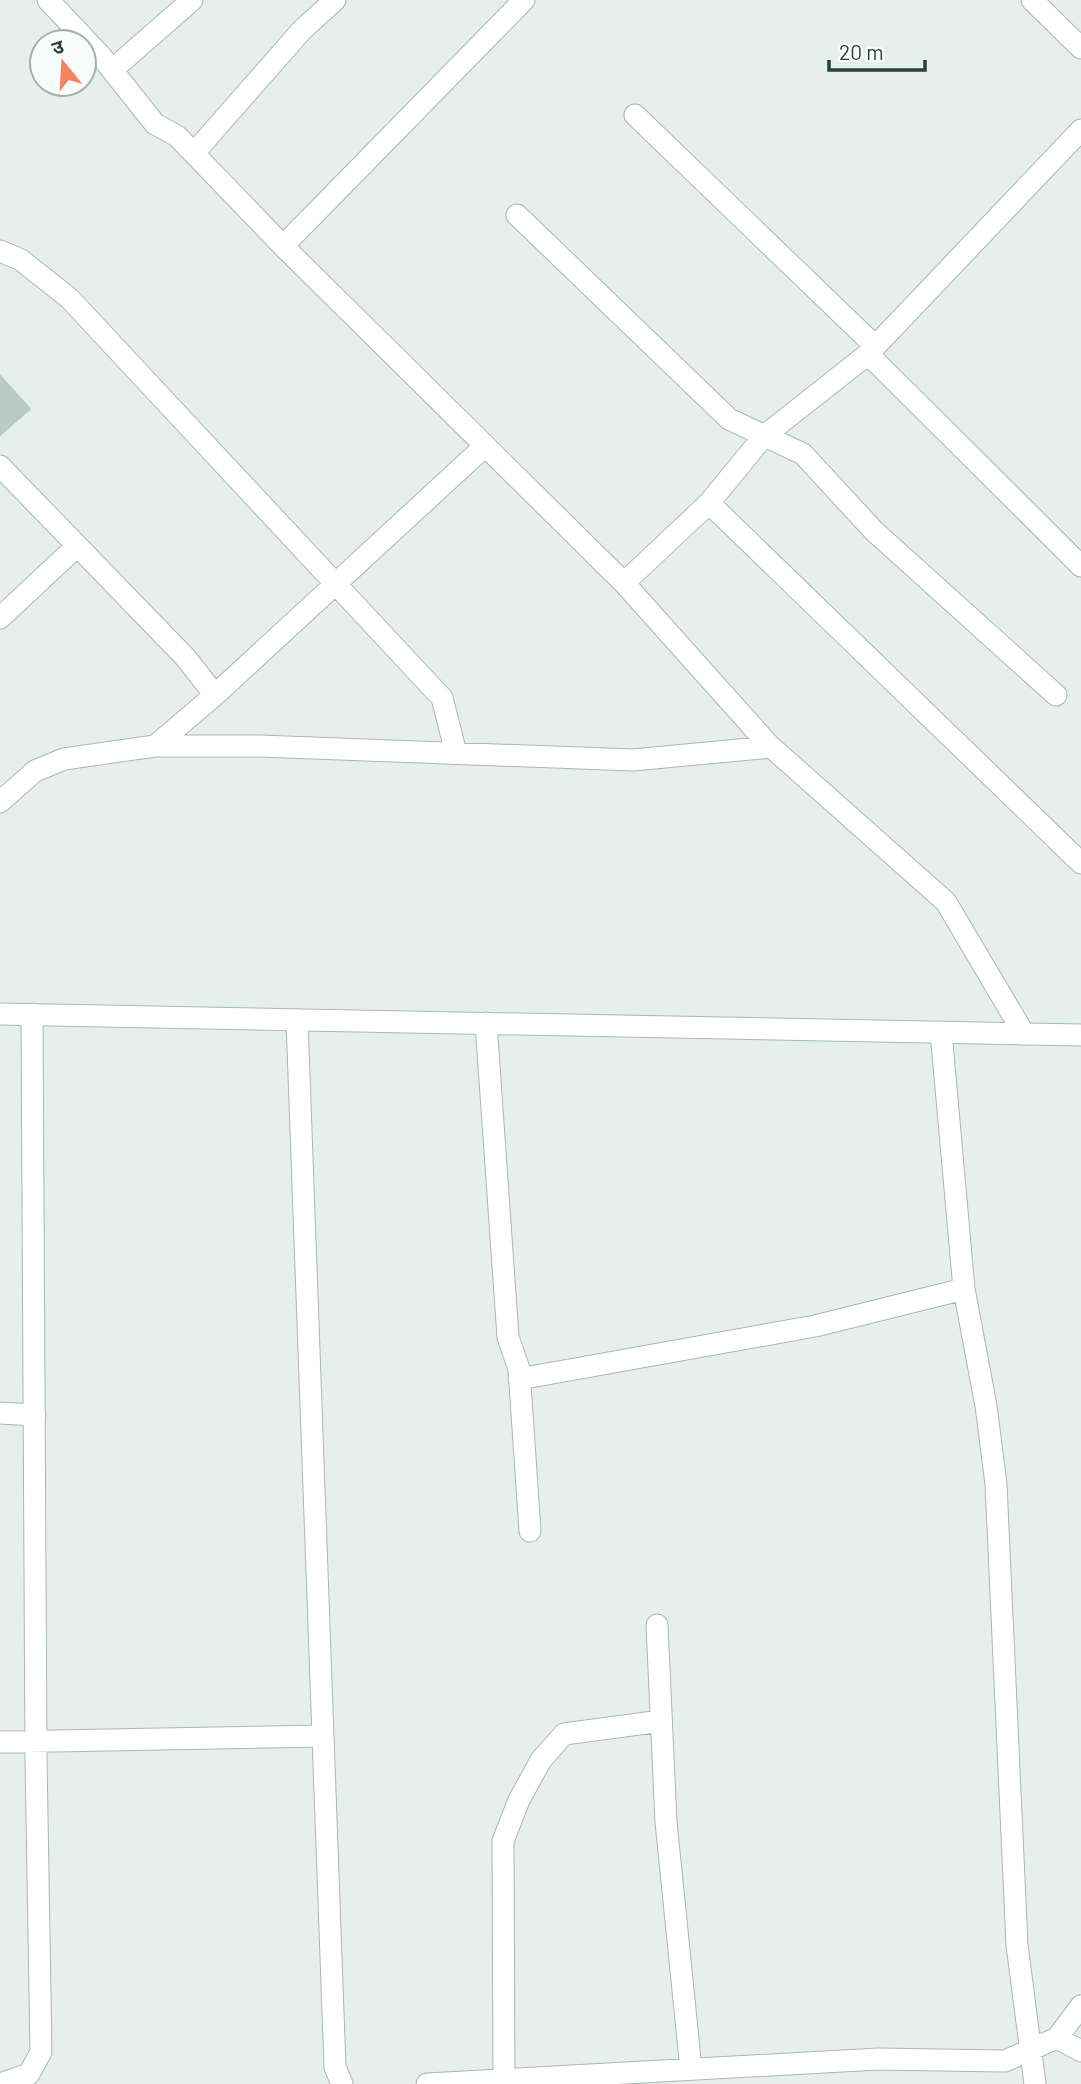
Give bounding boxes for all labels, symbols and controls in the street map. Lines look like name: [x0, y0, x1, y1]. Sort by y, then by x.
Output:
north arrow: [28, 28, 98, 98]
scale bar: [829, 28, 925, 72]
text: उ: [49, 33, 67, 59]
text: 20 m: [839, 39, 884, 64]

